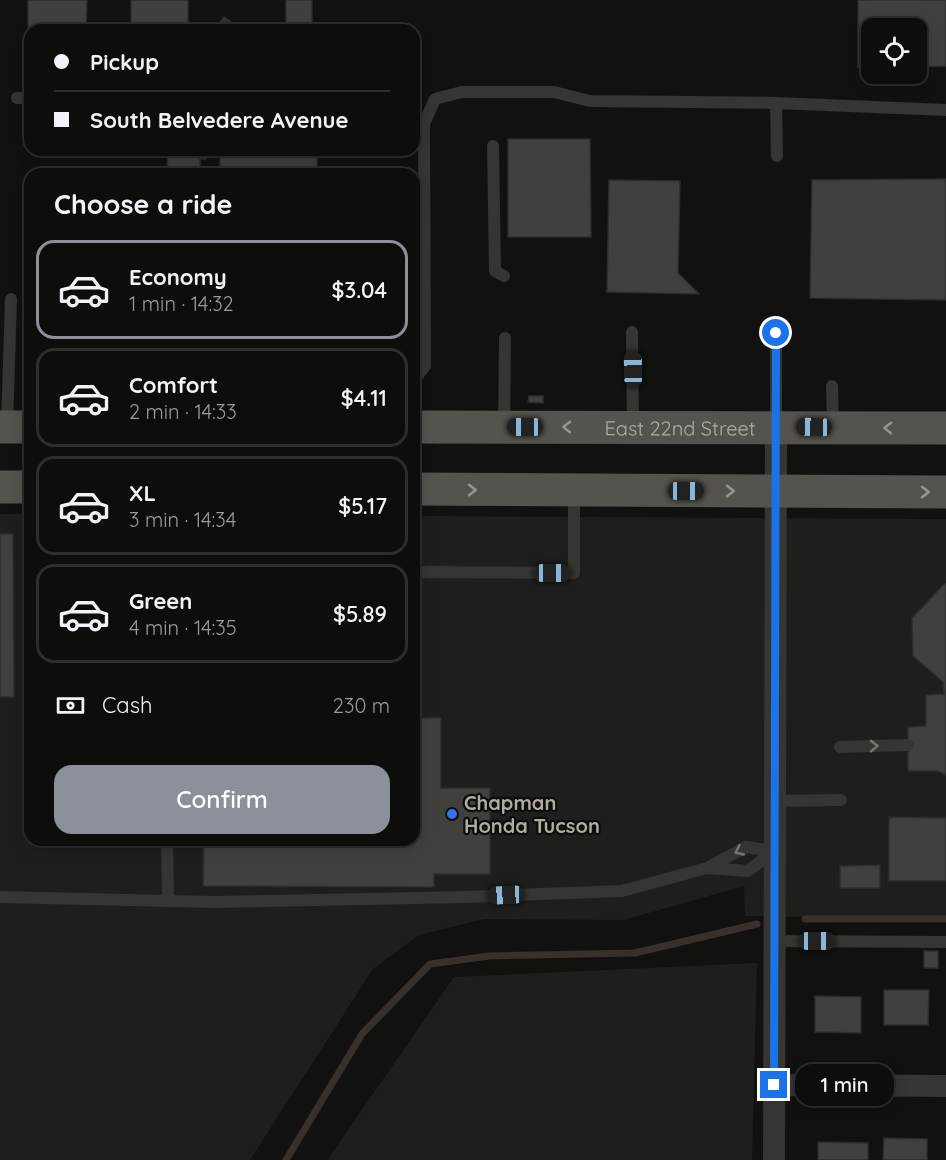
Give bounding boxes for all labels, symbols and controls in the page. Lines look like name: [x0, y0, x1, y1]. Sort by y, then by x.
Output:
map controls: [861, 18, 927, 84]
button: locate: [861, 18, 927, 84]
text: Pickup: [90, 48, 159, 76]
text: South Belvedere Avenue: [90, 106, 349, 134]
text: Choose a ride: [54, 187, 232, 221]
icon: car: [57, 263, 111, 317]
text: Economy: [129, 263, 227, 291]
text: $3.04: [332, 276, 387, 304]
text: 1 min · 14:32: [129, 291, 234, 316]
route start: [762, 319, 789, 346]
car: [624, 351, 642, 387]
icon: car: [57, 371, 111, 425]
text: Comfort: [129, 371, 218, 399]
text: $4.11: [341, 384, 387, 412]
text: 2 min · 14:33: [129, 399, 237, 424]
street label: East 22nd Street: [604, 415, 756, 440]
car: [507, 418, 543, 436]
car: [796, 418, 832, 436]
one-way arrow: [562, 421, 571, 433]
one-way arrow: [883, 422, 892, 434]
icon: car: [57, 479, 111, 533]
text: XL: [129, 479, 156, 507]
car: [668, 482, 704, 500]
one-way arrow: [468, 484, 477, 496]
one-way arrow: [726, 485, 735, 497]
one-way arrow: [921, 486, 930, 498]
text: $5.17: [338, 492, 387, 520]
text: 3 min · 14:34: [129, 507, 236, 532]
car: [534, 564, 570, 582]
icon: car: [57, 587, 111, 641]
text: Green: [129, 587, 192, 615]
text: $5.89: [333, 600, 387, 628]
text: 4 min · 14:35: [129, 615, 237, 640]
icon: cash: [54, 689, 87, 722]
text: Cash: [102, 691, 153, 719]
text: 230 m: [333, 693, 390, 718]
one-way arrow: [869, 740, 878, 752]
button: Confirm: [54, 765, 390, 834]
place label: Chapman Honda Tucson: [464, 790, 600, 838]
marker: Chapman Honda Tucson: [445, 807, 459, 821]
one-way arrow: [734, 844, 745, 856]
car: [488, 885, 524, 905]
car: [799, 932, 835, 950]
callout: 1 min: [795, 1064, 894, 1106]
route end: [760, 1071, 787, 1098]
text: 1 min: [821, 1072, 868, 1097]

